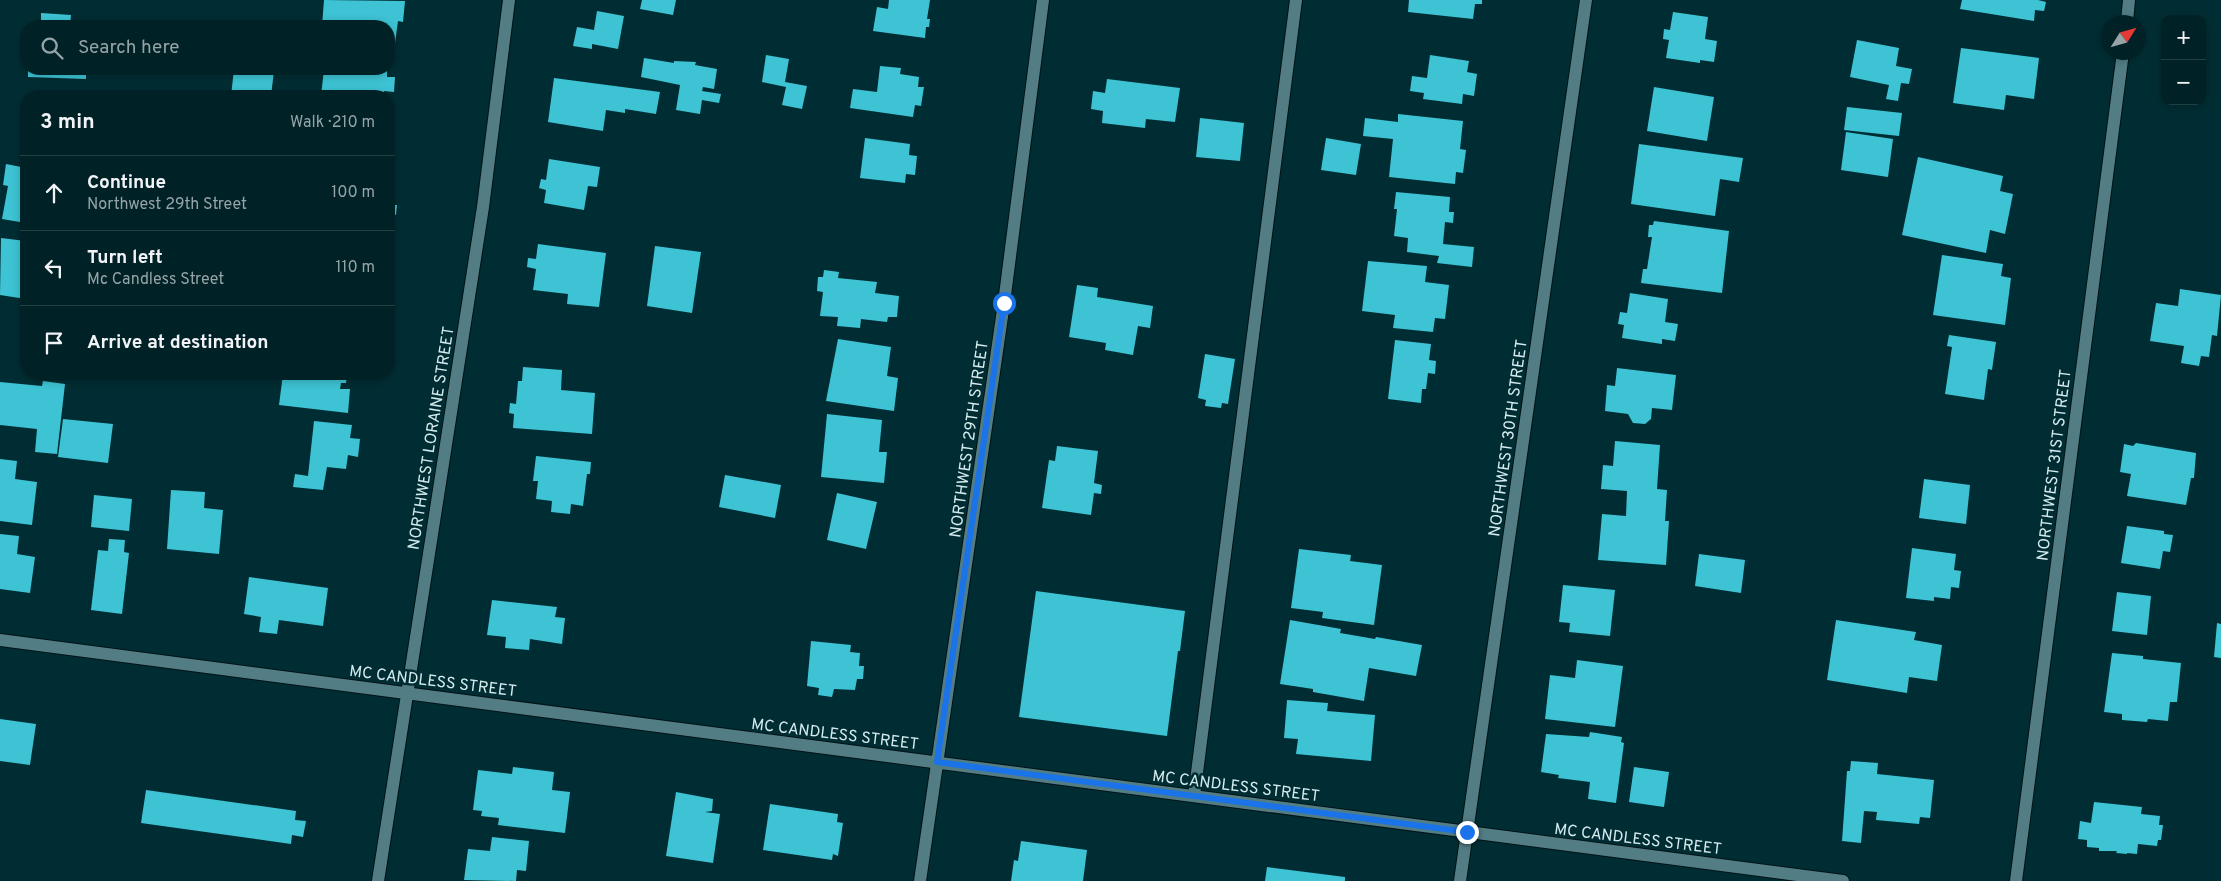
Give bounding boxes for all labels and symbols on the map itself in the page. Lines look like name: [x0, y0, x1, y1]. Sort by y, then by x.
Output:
north arrow: [2101, 15, 2146, 60]
route start: [993, 292, 1016, 315]
street label: NORTHWEST LORAINE STREET: [404, 325, 460, 551]
street label: NORTHWEST 30TH STREET: [1485, 338, 1533, 538]
street label: NORTHWEST 29TH STREET: [946, 340, 994, 539]
street label: NORTHWEST 31ST STREET: [2033, 368, 2077, 562]
street label: MC CANDLESS STREET: [348, 662, 518, 702]
street label: MC CANDLESS STREET: [750, 715, 920, 755]
street label: MC CANDLESS STREET: [1151, 767, 1321, 807]
street label: MC CANDLESS STREET: [1553, 820, 1723, 860]
route end: [1456, 821, 1479, 844]

